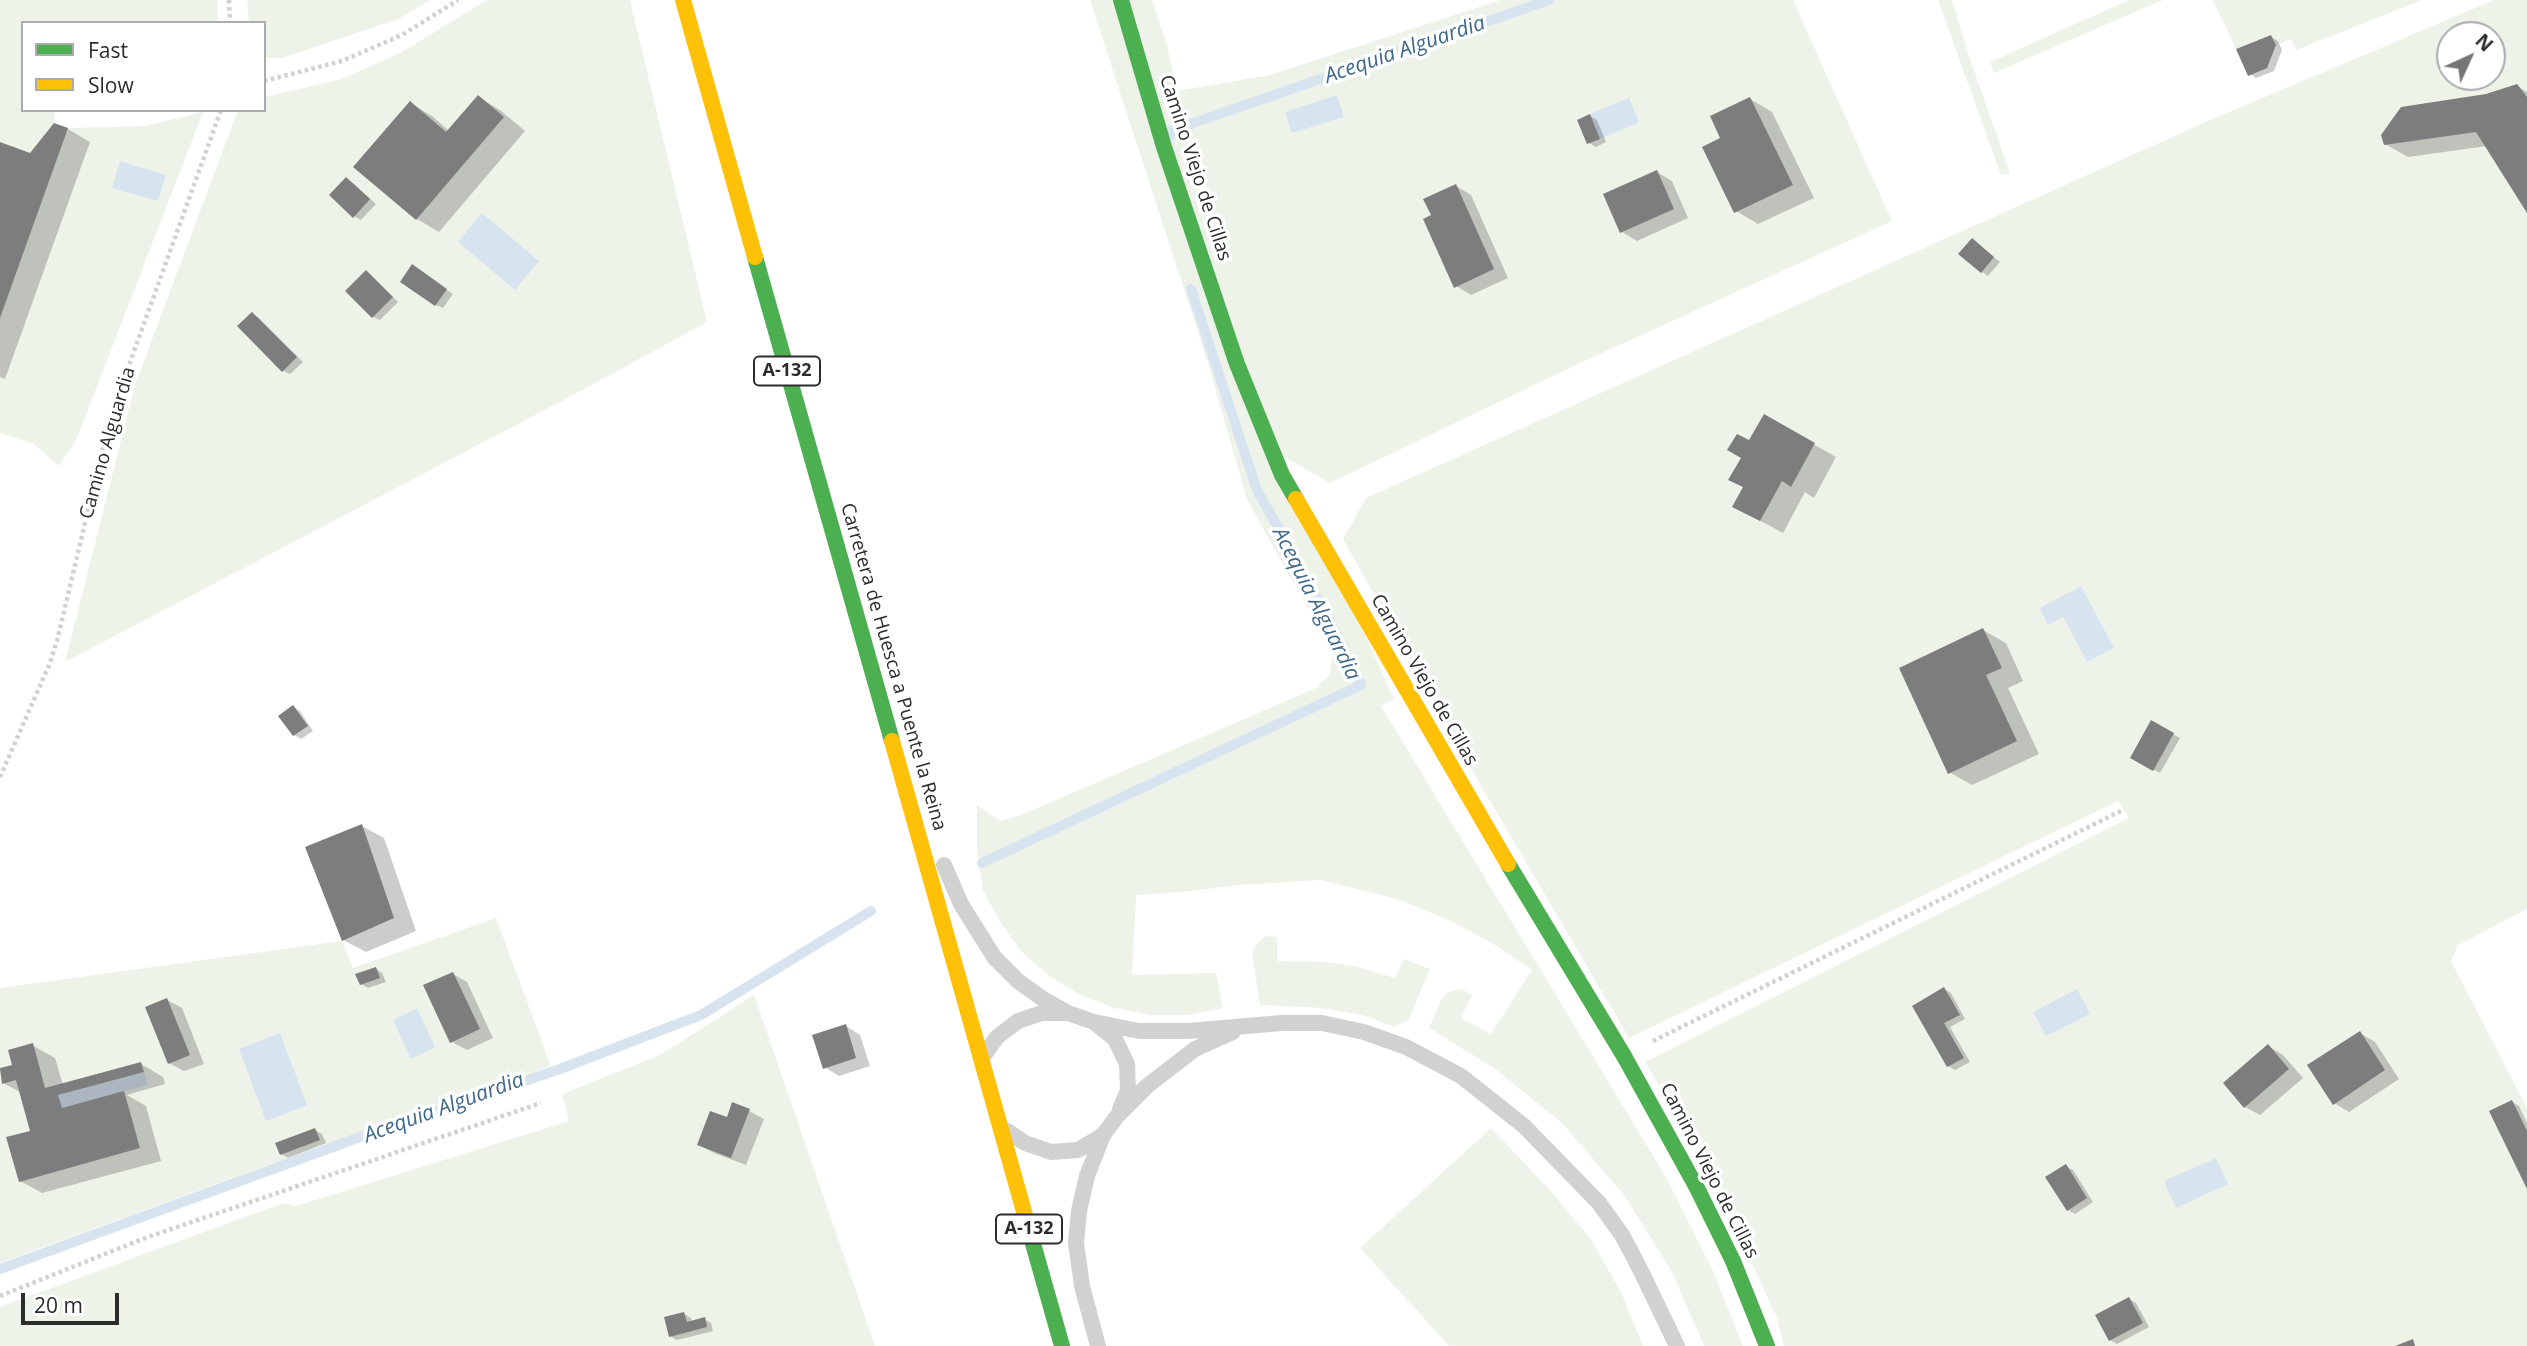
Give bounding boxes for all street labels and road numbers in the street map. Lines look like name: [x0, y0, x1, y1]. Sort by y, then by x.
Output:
street label: Camino Viejo de Cillas: [1154, 72, 1236, 264]
road number: A-132: [754, 356, 820, 386]
street label: Camino Alguardia: [75, 364, 141, 522]
street label: Carretera de Huesca a Puente la Reina: [835, 501, 951, 833]
street label: Camino Viejo de Cillas: [1366, 590, 1482, 770]
street label: Camino Viejo de Cillas: [1655, 1079, 1763, 1263]
road number: A-132: [996, 1214, 1062, 1244]

